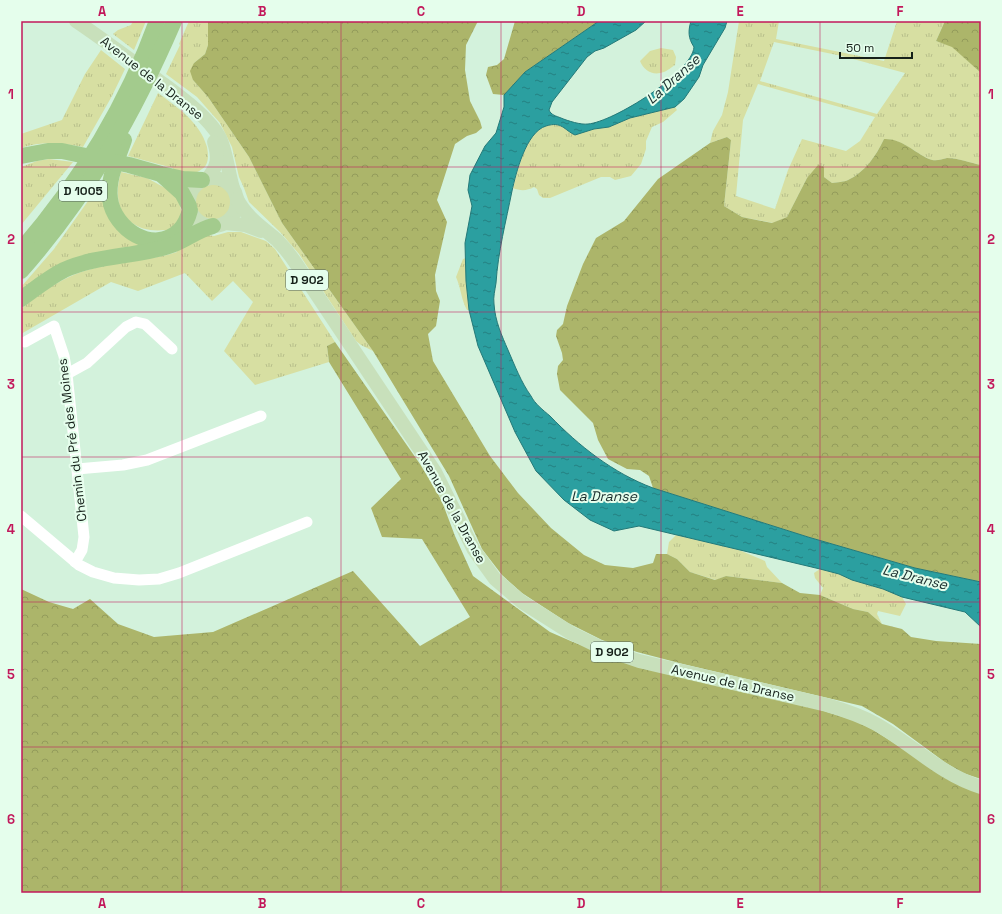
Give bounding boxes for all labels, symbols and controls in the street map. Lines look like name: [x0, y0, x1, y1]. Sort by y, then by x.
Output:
text: A: [98, 3, 107, 20]
text: B: [258, 3, 267, 20]
text: C: [417, 3, 425, 20]
text: D: [577, 3, 586, 20]
text: E: [736, 3, 744, 20]
text: F: [897, 3, 904, 20]
street label: Avenue de la Dranse: [97, 33, 207, 123]
scale bar: [840, 34, 912, 60]
text: 50 m: [846, 40, 874, 56]
water label: La Dranse: [642, 50, 704, 108]
text: 1: [8, 86, 14, 103]
text: 1: [988, 86, 994, 103]
road number: D 1005: [59, 181, 107, 201]
text: 2: [7, 231, 15, 248]
text: 2: [987, 231, 995, 248]
road number: D 902: [286, 270, 328, 290]
street label: Chemin du Pré des Moines: [54, 357, 90, 522]
text: 3: [7, 376, 15, 393]
text: 3: [987, 376, 995, 393]
street label: Avenue de la Dranse: [414, 448, 490, 566]
water label: La Dranse: [571, 487, 638, 505]
text: 4: [7, 521, 15, 538]
text: 4: [987, 521, 995, 538]
water label: La Dranse: [881, 560, 950, 594]
road number: D 902: [591, 642, 633, 662]
street label: Avenue de la Dranse: [670, 661, 796, 705]
text: 5: [7, 666, 15, 683]
text: 5: [987, 666, 995, 683]
text: 6: [7, 811, 15, 828]
text: 6: [987, 811, 995, 828]
text: A: [98, 895, 107, 912]
text: B: [258, 895, 267, 912]
text: C: [417, 895, 425, 912]
text: D: [577, 895, 586, 912]
text: E: [736, 895, 744, 912]
text: F: [897, 895, 904, 912]

